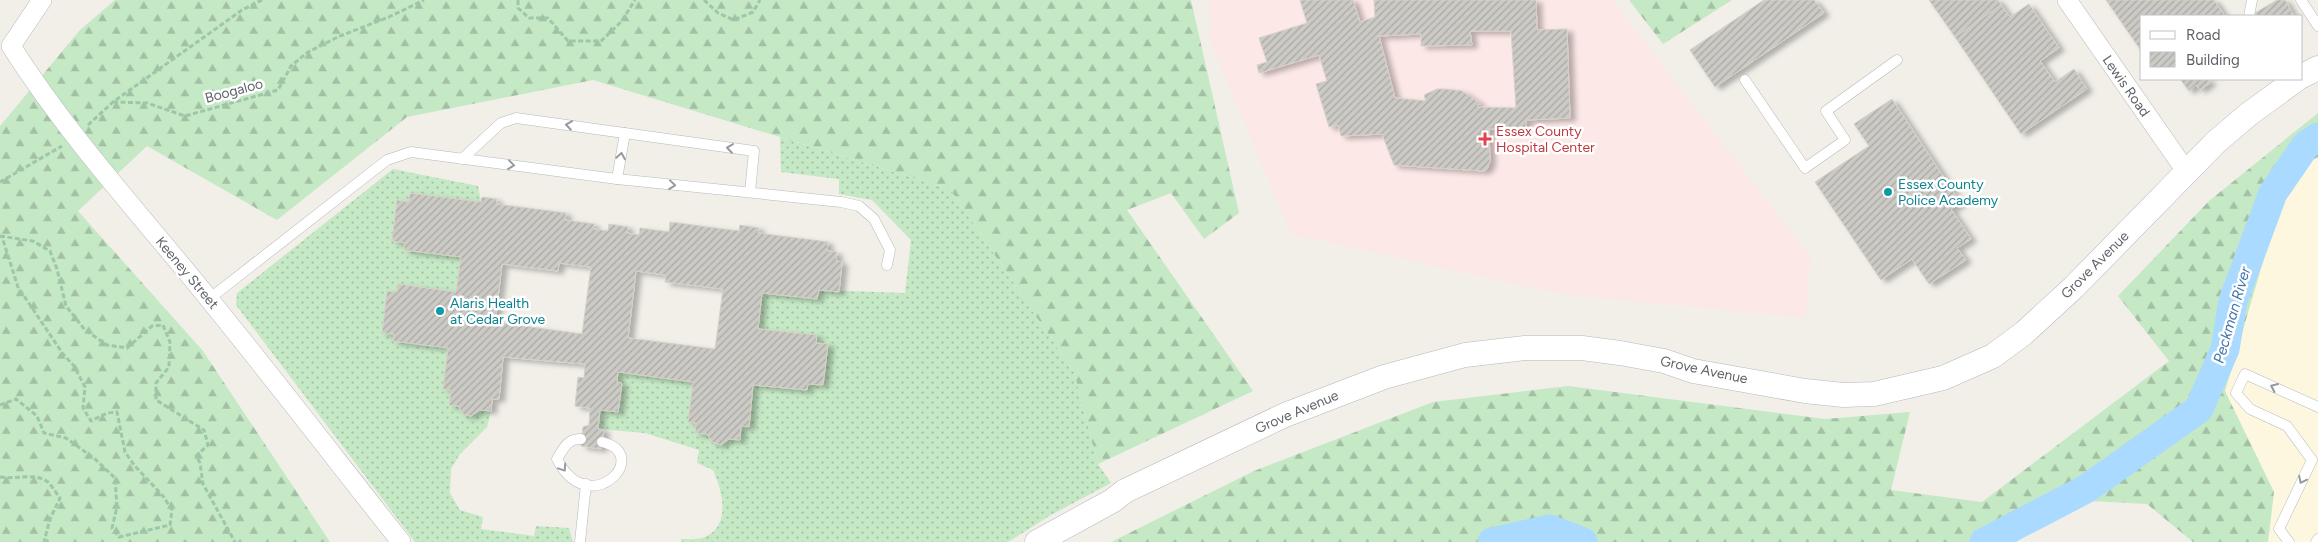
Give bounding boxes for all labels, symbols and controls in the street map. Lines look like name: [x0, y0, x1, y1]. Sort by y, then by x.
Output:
legend: [2140, 15, 2303, 80]
text: Road: [2186, 26, 2221, 44]
text: Building: [2186, 51, 2240, 69]
street label: Lewis Road: [2099, 52, 2153, 120]
street label: Boogaloo: [203, 75, 265, 107]
one-way arrow: [565, 121, 573, 131]
place label: Essex County Hospital Center: [1496, 123, 1595, 156]
marker: Essex County Hospital Center: [1478, 132, 1492, 146]
one-way arrow: [726, 143, 734, 154]
one-way arrow: [615, 152, 625, 161]
one-way arrow: [507, 159, 515, 170]
place label: Essex County Police Academy: [1898, 176, 1999, 209]
one-way arrow: [668, 179, 676, 190]
marker: Essex County Police Academy: [1882, 186, 1894, 198]
street label: Grove Avenue: [2058, 227, 2133, 302]
street label: Keeney Street: [152, 233, 222, 313]
water label: Peckman River: [2210, 264, 2255, 365]
place label: Alaris Health at Cedar Grove: [450, 295, 546, 328]
marker: Alaris Health at Cedar Grove: [434, 305, 446, 317]
street label: Grove Avenue: [1659, 352, 1750, 388]
one-way arrow: [2270, 383, 2279, 393]
street label: Grove Avenue: [1253, 387, 1342, 437]
one-way arrow: [557, 462, 566, 472]
one-way arrow: [2298, 475, 2308, 484]

